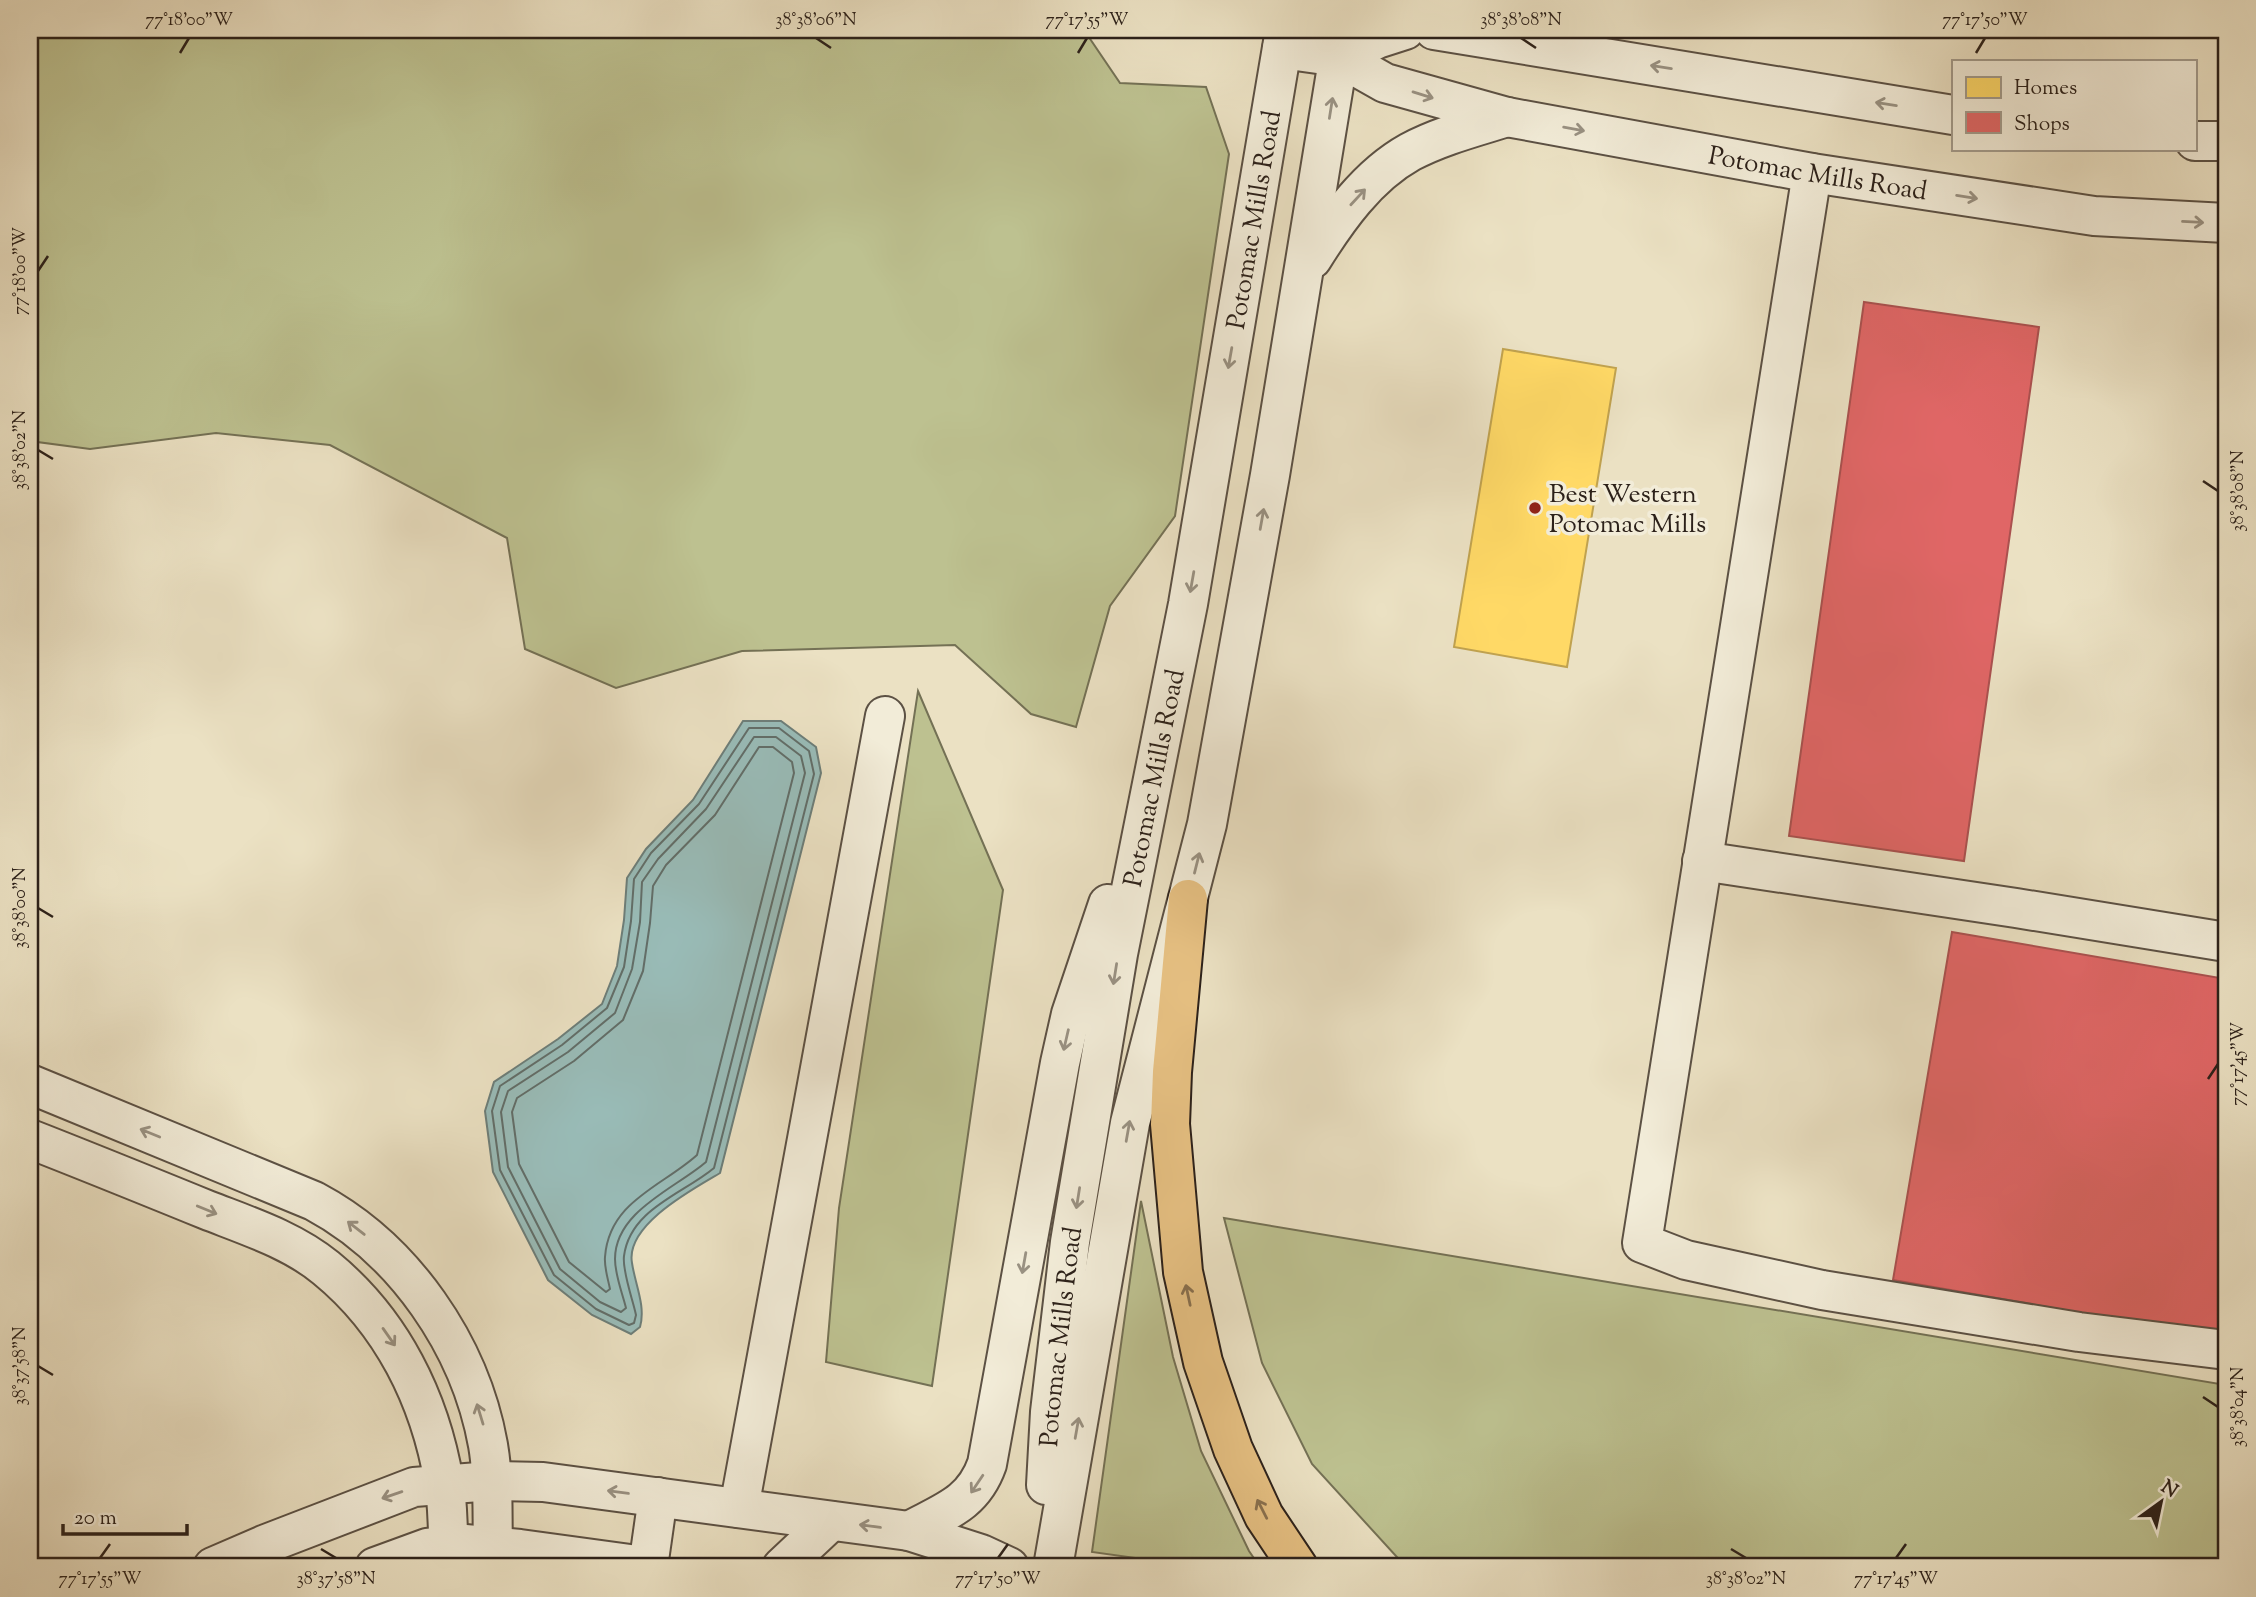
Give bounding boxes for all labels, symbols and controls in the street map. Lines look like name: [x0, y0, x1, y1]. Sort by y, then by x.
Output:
text: 77°18'00"W: [145, 8, 233, 34]
text: 38°38'06"N: [775, 8, 857, 34]
text: 77°17'55"W: [1046, 8, 1128, 34]
text: 38°38'08"N: [1480, 8, 1562, 34]
text: 77°17'50"W: [1942, 8, 2028, 34]
one-way arrow: [1651, 60, 1673, 73]
legend: [1952, 60, 2196, 150]
text: Homes: [2014, 74, 2077, 104]
one-way arrow: [1412, 89, 1434, 102]
one-way arrow: [1325, 97, 1338, 120]
one-way arrow: [1875, 97, 1898, 110]
street label: Potomac Mills Road: [1219, 108, 1292, 332]
text: Shops: [2014, 110, 2070, 140]
one-way arrow: [1562, 123, 1585, 137]
street label: Potomac Mills Road: [1705, 138, 1930, 211]
one-way arrow: [1349, 189, 1366, 206]
one-way arrow: [1956, 191, 1978, 204]
one-way arrow: [2182, 216, 2204, 229]
text: 77°18'00"W: [8, 227, 34, 315]
one-way arrow: [1223, 346, 1236, 369]
text: 38°38'02"N: [8, 410, 34, 490]
text: 38°38'08"N: [2226, 450, 2252, 532]
place label: Best Western Potomac Mills: [1549, 477, 1706, 544]
marker: Best Western Potomac Mills: [1527, 500, 1543, 516]
one-way arrow: [1256, 508, 1269, 531]
one-way arrow: [1185, 571, 1198, 593]
street label: Potomac Mills Road: [1116, 666, 1196, 890]
one-way arrow: [1191, 852, 1204, 875]
text: 38°38'00"N: [8, 867, 34, 949]
one-way arrow: [1108, 962, 1121, 985]
text: 77°17'45"W: [2226, 1022, 2252, 1106]
one-way arrow: [1058, 1028, 1071, 1050]
one-way arrow: [1122, 1120, 1136, 1143]
one-way arrow: [140, 1126, 161, 1139]
one-way arrow: [1071, 1186, 1084, 1209]
one-way arrow: [195, 1204, 217, 1217]
one-way arrow: [347, 1220, 366, 1235]
street label: Potomac Mills Road: [1032, 1224, 1093, 1448]
one-way arrow: [1017, 1251, 1030, 1274]
one-way arrow: [1181, 1284, 1195, 1307]
text: 38°37'58"N: [8, 1326, 34, 1406]
one-way arrow: [382, 1327, 396, 1346]
text: 38°38'04"N: [2226, 1367, 2252, 1447]
one-way arrow: [473, 1403, 486, 1425]
one-way arrow: [1071, 1417, 1084, 1439]
north arrow: [2126, 1468, 2196, 1538]
one-way arrow: [969, 1474, 983, 1494]
text: N: [2155, 1474, 2183, 1505]
one-way arrow: [607, 1485, 630, 1498]
one-way arrow: [382, 1490, 404, 1502]
scale bar: [63, 1492, 187, 1536]
one-way arrow: [1254, 1499, 1268, 1520]
text: 20 m: [74, 1504, 117, 1534]
one-way arrow: [859, 1519, 882, 1532]
text: 77°17'55"W: [59, 1567, 141, 1593]
text: 38°37'58"N: [296, 1567, 376, 1593]
text: 77°17'50"W: [955, 1567, 1041, 1593]
text: 38°38'02"N: [1706, 1567, 1786, 1593]
text: 77°17'45"W: [1854, 1567, 1938, 1593]

